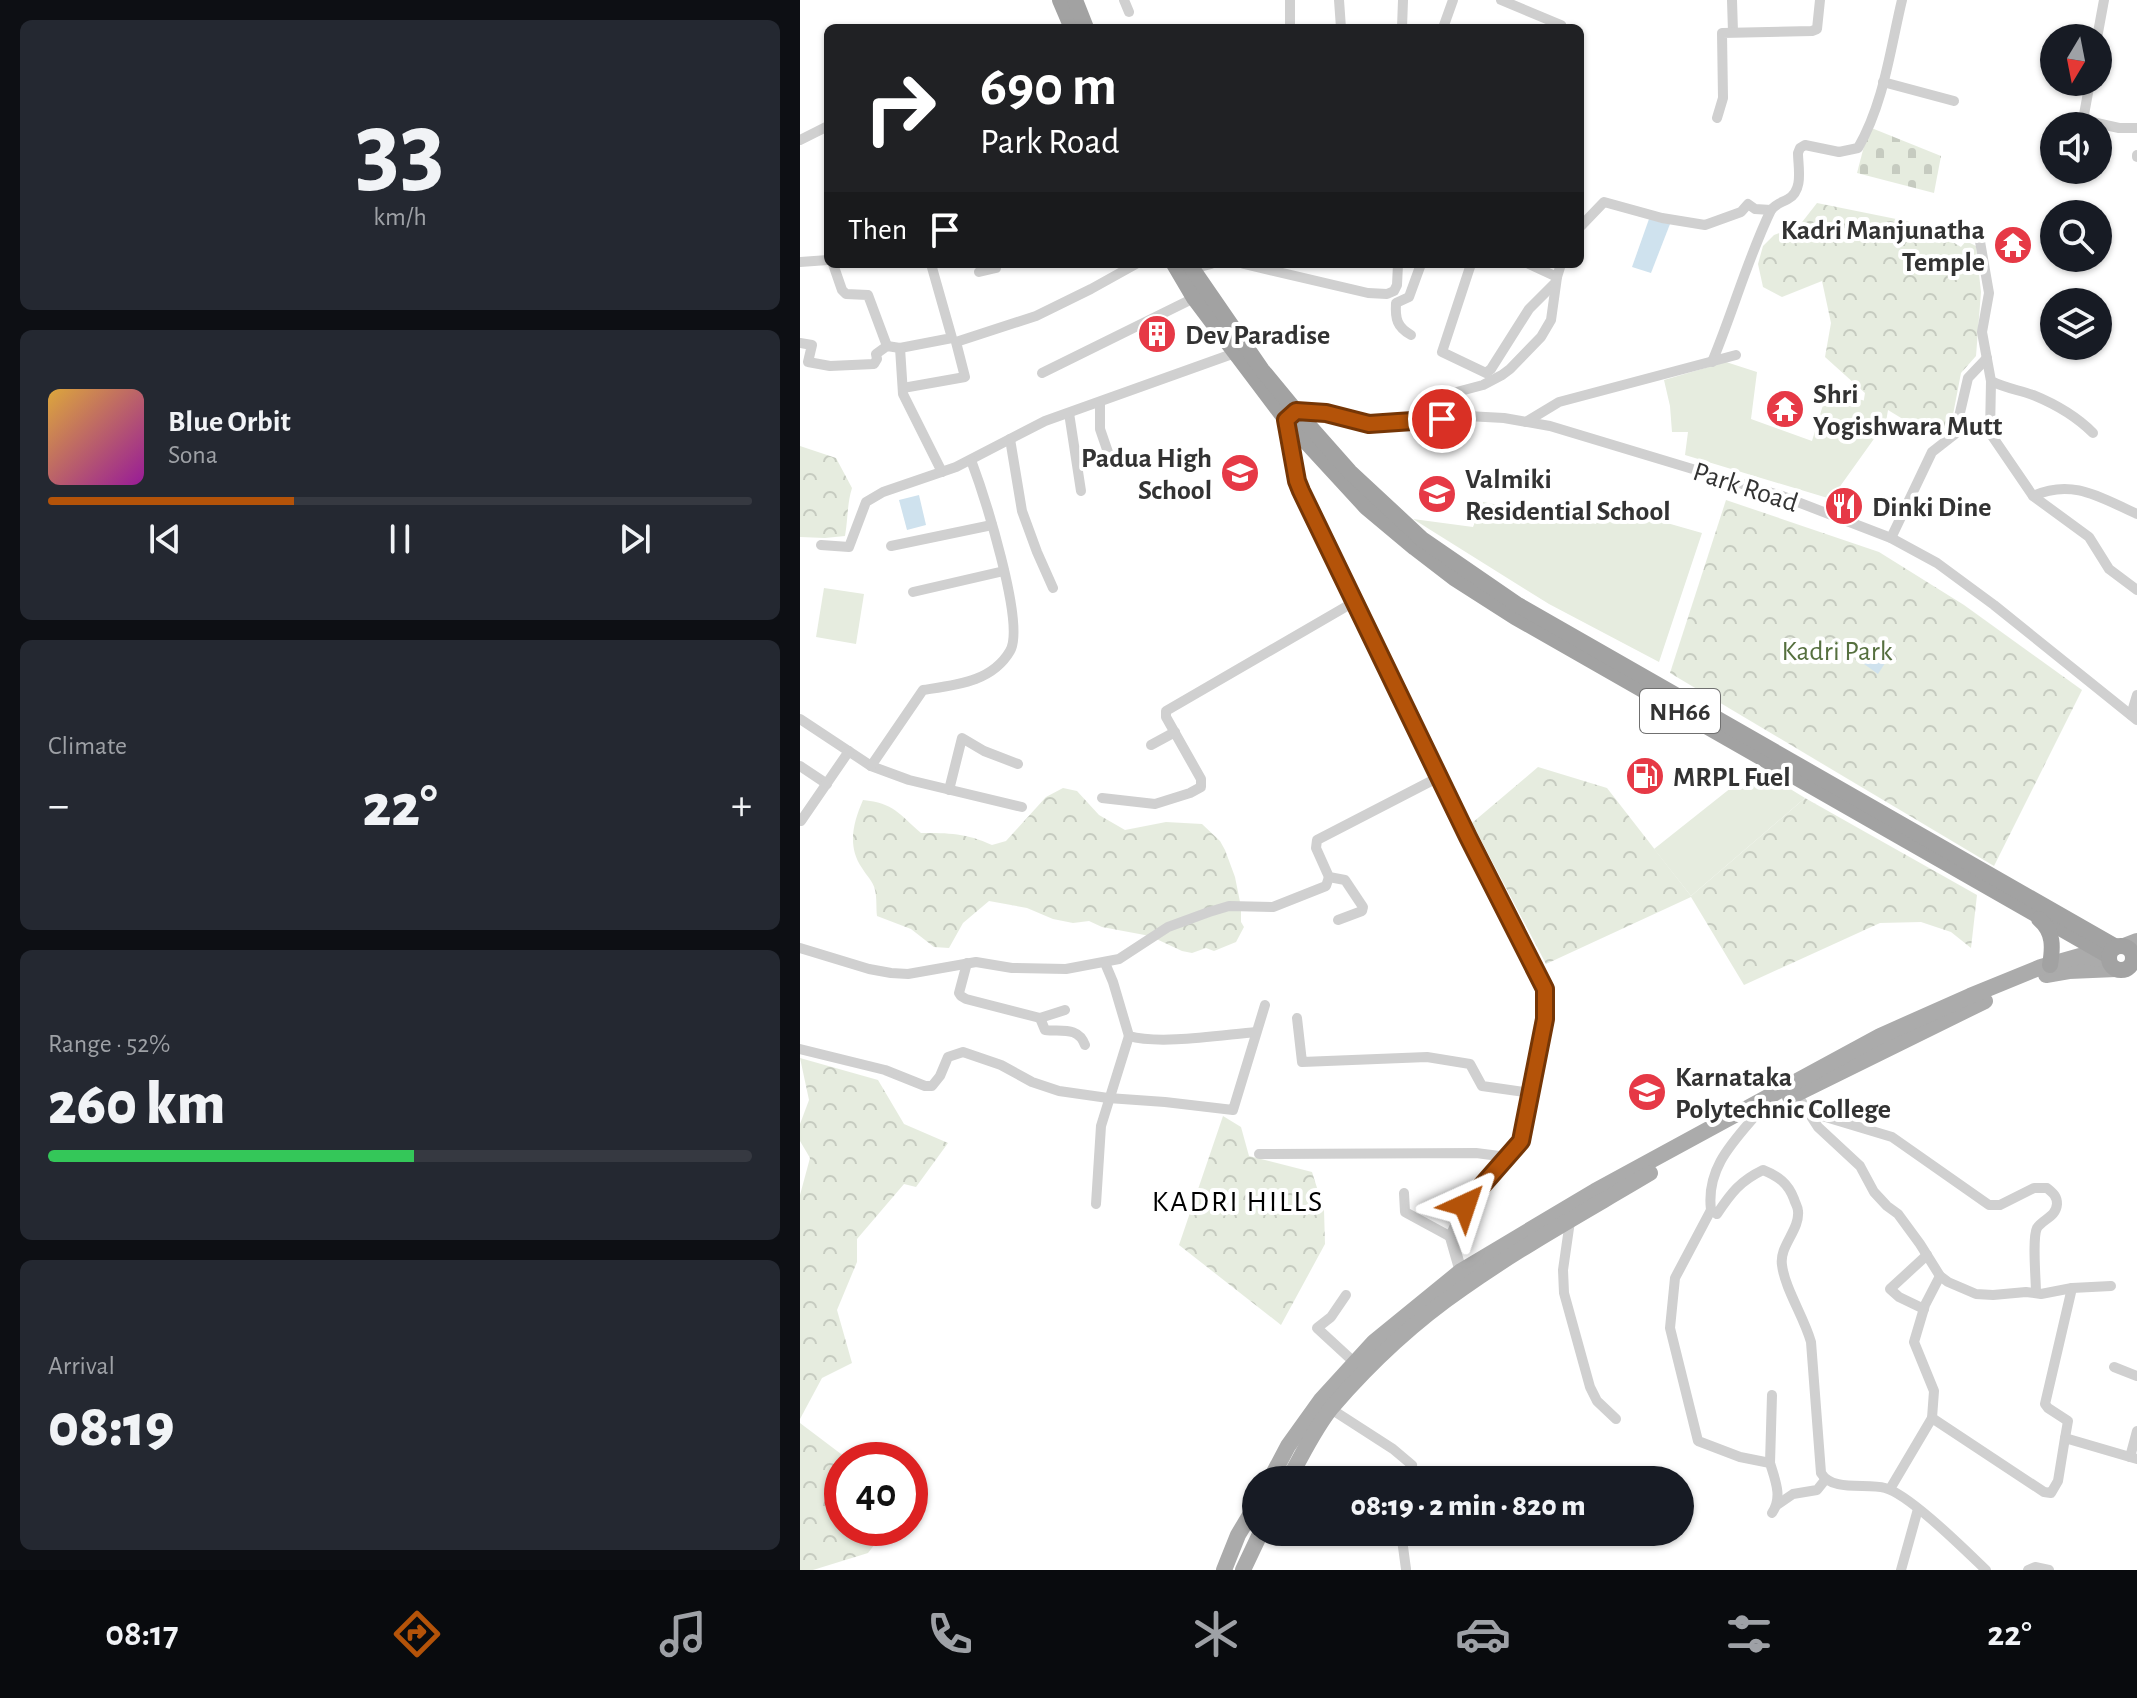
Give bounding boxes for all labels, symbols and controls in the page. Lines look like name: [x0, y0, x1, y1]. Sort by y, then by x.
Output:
north arrow: [2040, 24, 2112, 96]
map controls: [2040, 24, 2112, 360]
icon: right: [848, 56, 952, 160]
text: 690 m: [980, 59, 1117, 115]
text: 33: [355, 98, 445, 202]
button: sound: [2040, 112, 2112, 184]
text: Park Road: [980, 124, 1120, 160]
button: search: [2040, 200, 2112, 272]
text: km/h: [373, 204, 427, 230]
icon: arrive: [923, 208, 967, 252]
text: Then: [848, 215, 907, 245]
place label: Kadri Manjunatha Temple: [1781, 217, 1985, 277]
temple icon: Kadri Manjunatha Temple: [1992, 224, 2034, 266]
button: layers: [2040, 288, 2112, 360]
building icon: Dev Paradise: [1136, 313, 1178, 355]
place label: Dev Paradise: [1185, 322, 1330, 350]
place label: Shri Yogishwara Mutt: [1813, 381, 2003, 441]
pin: [1408, 385, 1476, 453]
temple icon: Shri Yogishwara Mutt: [1764, 388, 1806, 430]
icon: arrive: [1420, 397, 1464, 441]
text: Blue Orbit: [168, 407, 291, 437]
text: Sona: [168, 442, 218, 468]
place label: Padua High School: [1081, 445, 1212, 505]
school or university icon: Padua High School: [1219, 452, 1261, 494]
street label: Park Road: [1689, 458, 1801, 518]
place label: Valmiki Residential School: [1465, 466, 1671, 526]
school or university icon: Valmiki Residential School: [1416, 473, 1458, 515]
restaurant icon: Dinki Dine: [1823, 485, 1865, 527]
place label: Dinki Dine: [1872, 494, 1992, 522]
icon: previous: [143, 517, 187, 561]
icon: pause: [378, 517, 422, 561]
icon: next: [613, 517, 657, 561]
park label: Kadri Park: [1781, 638, 1893, 666]
road number: NH66: [1640, 689, 1720, 733]
text: Climate: [48, 733, 127, 759]
fuel station icon: MRPL Fuel: [1624, 755, 1666, 797]
place label: MRPL Fuel: [1673, 764, 1791, 792]
text: 22°: [363, 777, 438, 837]
text: −: [48, 784, 69, 828]
text: +: [731, 784, 752, 828]
text: Range · 52%: [48, 1031, 170, 1057]
place label: Karnataka Polytechnic College: [1675, 1064, 1891, 1124]
school or university icon: Karnataka Polytechnic College: [1626, 1071, 1668, 1113]
text: 260 km: [48, 1075, 225, 1135]
position arrow: [1423, 1163, 1507, 1247]
district label: KADRI HILLS: [1152, 1187, 1324, 1217]
text: Arrival: [48, 1353, 115, 1379]
text: 08:19: [48, 1397, 174, 1457]
speed limit sign: 40: [824, 1442, 928, 1546]
text: 08:19 · 2 min · 820 m: [1350, 1491, 1586, 1521]
icon: directions: [389, 1606, 445, 1662]
icon: music: [655, 1606, 711, 1662]
icon: phone: [922, 1606, 978, 1662]
icon: climate: [1188, 1606, 1244, 1662]
icon: car: [1455, 1606, 1511, 1662]
icon: filters: [1721, 1606, 1777, 1662]
text: 08:17: [105, 1616, 178, 1652]
text: 22°: [1987, 1616, 2032, 1652]

